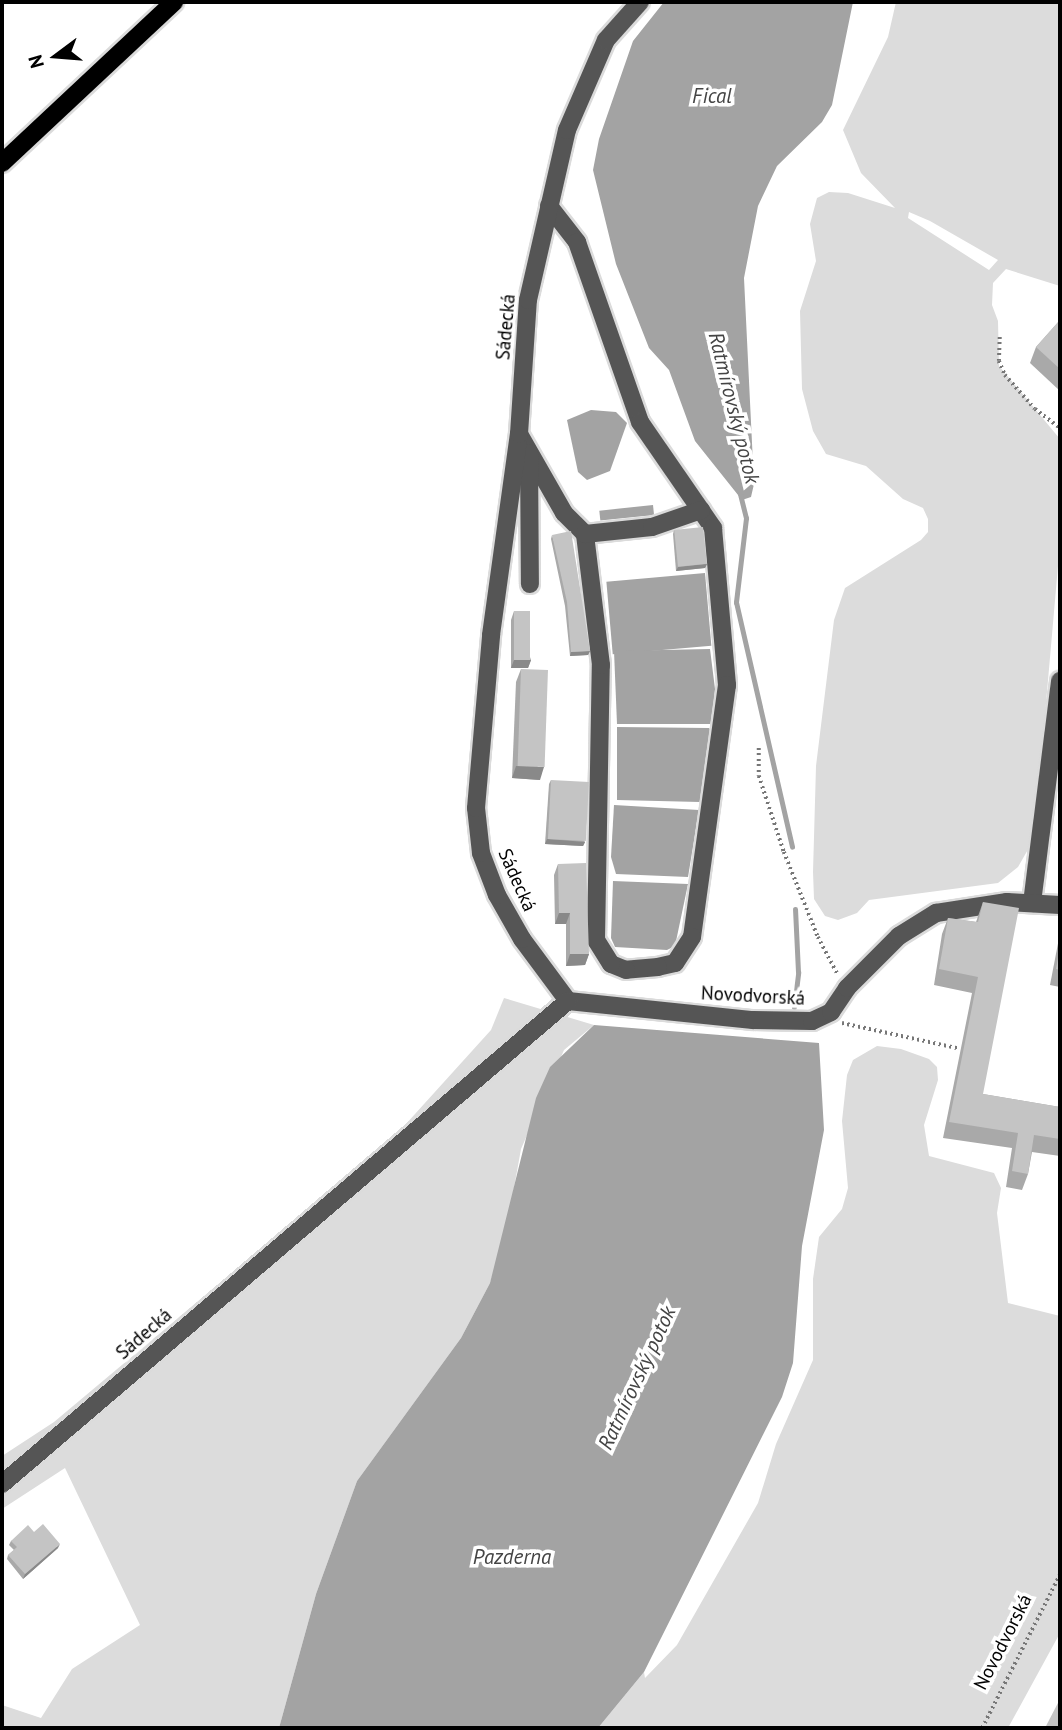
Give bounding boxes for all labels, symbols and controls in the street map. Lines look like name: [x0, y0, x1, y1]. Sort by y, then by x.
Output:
north arrow: [21, 21, 91, 91]
text: N: [23, 52, 49, 71]
water label: Fical: [692, 83, 732, 109]
street label: Sádecká: [492, 293, 520, 361]
water label: Ratmírovský potok: [703, 329, 765, 487]
street label: Sádecká: [493, 845, 541, 915]
street label: Novodvorská: [700, 982, 806, 1010]
water label: Ratmírovský potok: [593, 1302, 681, 1454]
street label: Sádecká: [112, 1304, 176, 1364]
water label: Pazderna: [473, 1544, 551, 1570]
street label: Novodvorská: [969, 1590, 1037, 1694]

